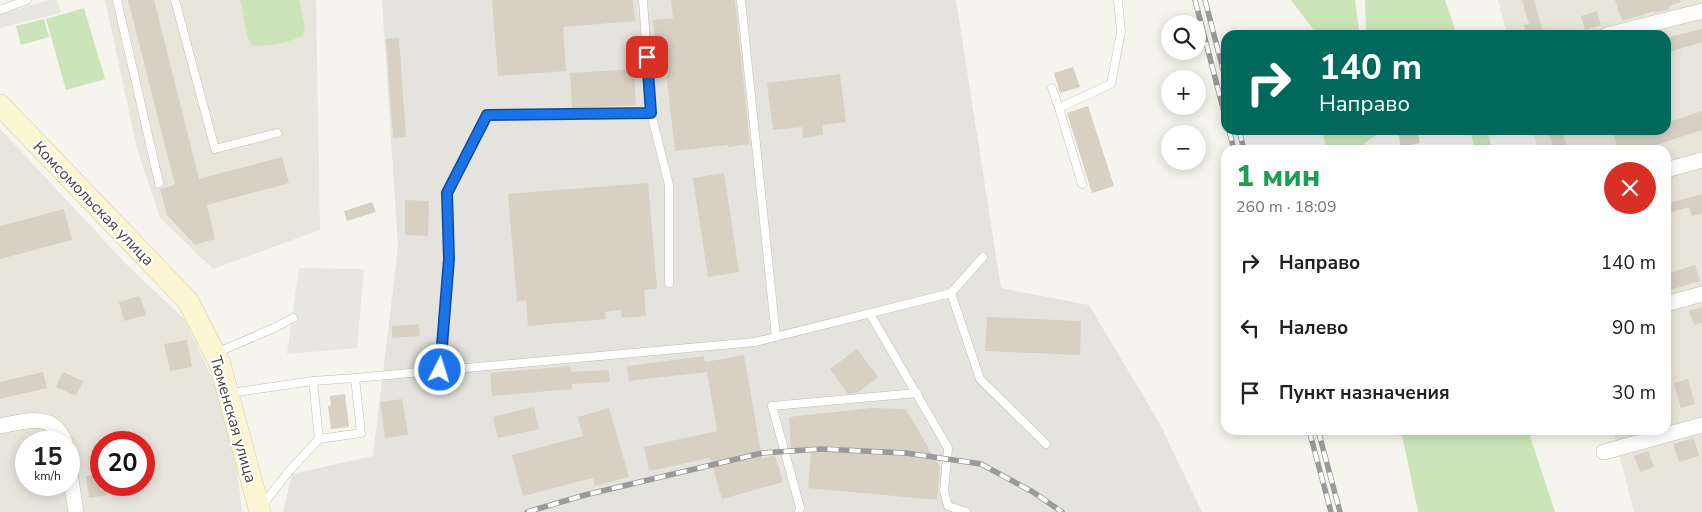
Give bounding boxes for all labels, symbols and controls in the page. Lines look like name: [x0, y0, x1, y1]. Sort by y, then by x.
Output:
map controls: [1161, 15, 1206, 170]
button: search: [1161, 15, 1206, 60]
pin: [626, 36, 668, 78]
icon: arrive: [633, 43, 661, 71]
text: 140 m: [1319, 44, 1422, 91]
icon: right: [1236, 50, 1301, 115]
button: +: [1161, 70, 1206, 115]
text: Направо: [1319, 89, 1410, 119]
button: −: [1161, 125, 1206, 170]
street label: Комсомольская улица: [28, 137, 159, 271]
text: 1 мин: [1236, 156, 1320, 197]
button: close: [1604, 162, 1656, 214]
text: 260 m · 18:09: [1236, 196, 1337, 218]
icon: right: [1236, 249, 1264, 277]
text: Направо: [1279, 250, 1360, 276]
text: 140 m: [1601, 250, 1656, 276]
icon: left: [1236, 314, 1264, 342]
text: Налево: [1279, 315, 1348, 341]
text: 90 m: [1612, 315, 1656, 341]
position arrow: [413, 343, 465, 395]
street label: Тюменская улица: [204, 353, 262, 485]
icon: arrive: [1236, 379, 1264, 407]
text: Пункт назначения: [1279, 380, 1450, 406]
text: 30 m: [1612, 380, 1656, 406]
speed limit sign: 20: [90, 431, 155, 496]
text: 15: [32, 440, 63, 474]
text: km/h: [34, 468, 61, 484]

